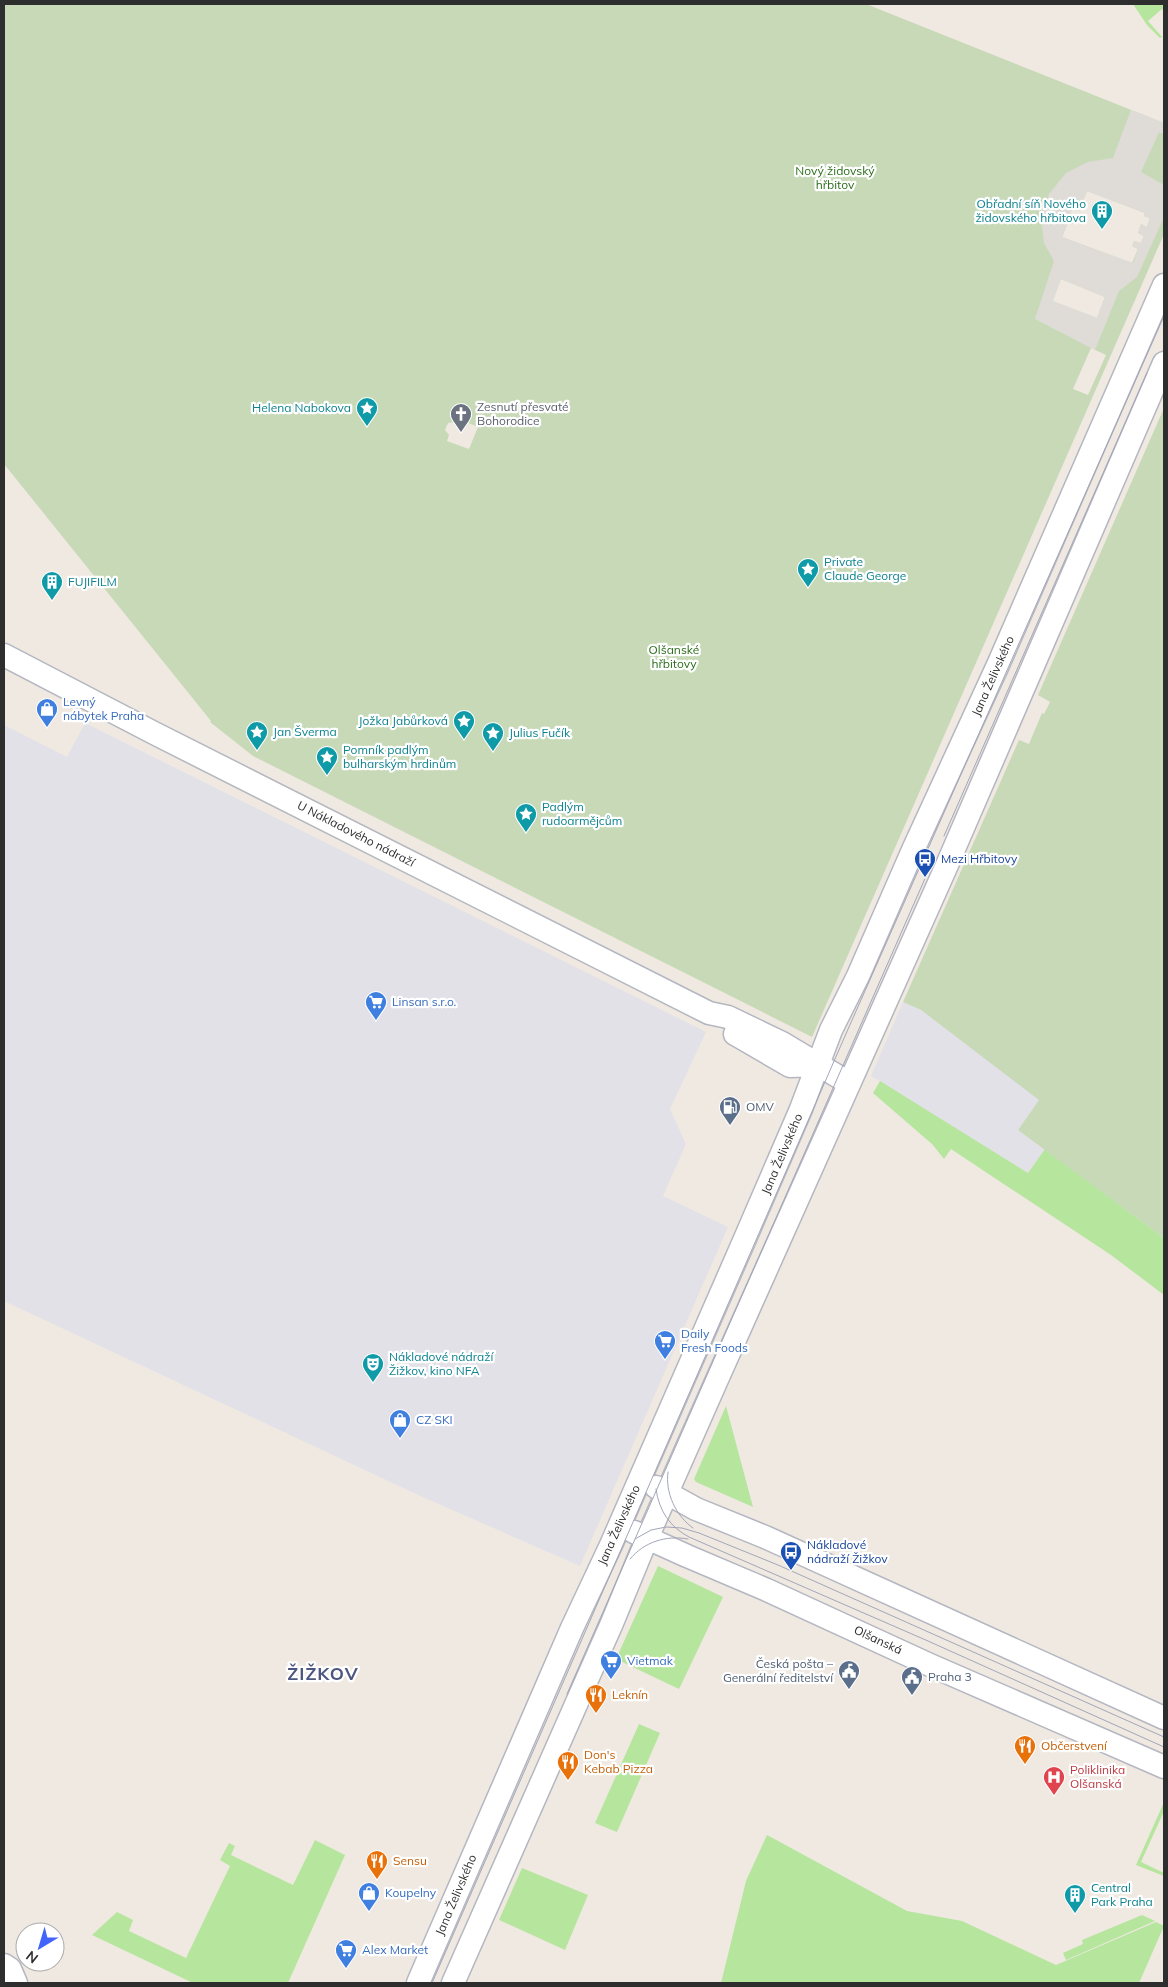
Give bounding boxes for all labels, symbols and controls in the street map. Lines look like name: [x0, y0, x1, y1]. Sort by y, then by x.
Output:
park label: Nový židovský hřbitov: [795, 163, 875, 192]
place label: Obřadní síň Nového židovského hřbitova: [975, 196, 1086, 225]
building icon: Obřadní síň Nového židovského hřbitova: [1090, 199, 1114, 230]
place icon: Helena Nabokova: [355, 396, 379, 427]
place label: Zesnutí přesvaté Bohorodice: [477, 399, 569, 428]
place label: Helena Nabokova: [252, 400, 351, 415]
church icon: Zesnutí přesvaté Bohorodice: [449, 402, 473, 433]
place label: Private Claude George: [824, 554, 906, 583]
place icon: Private Claude George: [796, 557, 820, 588]
building icon: FUJIFILM: [40, 570, 64, 601]
place label: FUJIFILM: [68, 574, 117, 589]
street label: Jana Želivského: [968, 633, 1017, 718]
park label: Olšanské hřbitovy: [649, 642, 699, 671]
place label: Levný nábytek Praha: [63, 694, 144, 723]
shop icon: Levný nábytek Praha: [35, 697, 59, 728]
place icon: Jožka Jabůrková: [452, 709, 476, 740]
place label: Jožka Jabůrková: [359, 713, 448, 728]
place icon: Jan Šverma: [245, 720, 269, 751]
place icon: Julius Fučík: [481, 721, 505, 752]
place label: Jan Šverma: [273, 724, 337, 739]
place label: Julius Fučík: [509, 725, 571, 740]
place label: Pomník padlým bulharským hrdinům: [343, 742, 456, 771]
place icon: Pomník padlým bulharským hrdinům: [315, 745, 339, 776]
street label: U Nákladového nádraží: [295, 797, 419, 870]
place label: Padlým rudoarmějcům: [542, 799, 622, 828]
place icon: Padlým rudoarmějcům: [514, 802, 538, 833]
bus stop icon: Mezi Hřbitovy: [913, 847, 937, 878]
place label: Mezi Hřbitovy: [941, 851, 1018, 866]
supermarket icon: Linsan s.r.o.: [364, 990, 388, 1021]
place label: Linsan s.r.o.: [392, 994, 456, 1009]
fuel station icon: OMV: [718, 1095, 742, 1126]
place label: OMV: [746, 1099, 775, 1114]
street label: Jana Želivského: [758, 1111, 805, 1196]
place label: Daily Fresh Foods: [681, 1326, 748, 1355]
supermarket icon: Daily Fresh Foods: [653, 1329, 677, 1360]
place label: Nákladové nádraží Žižkov, kino NFA: [389, 1349, 494, 1378]
theatre icon: Nákladové nádraží Žižkov, kino NFA: [361, 1352, 385, 1383]
shop icon: CZ SKI: [388, 1408, 412, 1439]
place label: CZ SKI: [416, 1412, 453, 1427]
street label: Jana Želivského: [594, 1482, 643, 1567]
place label: Nákladové nádraží Žižkov: [807, 1537, 888, 1566]
bus stop icon: Nákladové nádraží Žižkov: [779, 1540, 803, 1571]
street label: Olšanská: [852, 1622, 905, 1657]
supermarket icon: Vietmak: [599, 1649, 623, 1680]
place label: Vietmak: [627, 1653, 674, 1668]
place label: Česká pošta – Generální ředitelství: [723, 1656, 834, 1685]
public building icon: Česká pošta – Generální ředitelství: [837, 1659, 861, 1690]
district label: ŽIŽKOV: [287, 1662, 359, 1685]
public building icon: Praha 3: [900, 1665, 924, 1696]
place label: Praha 3: [928, 1669, 972, 1684]
restaurant icon: Leknín: [584, 1683, 608, 1714]
place label: Leknín: [612, 1687, 648, 1702]
restaurant icon: Občerstvení: [1013, 1734, 1037, 1765]
place label: Občerstvení: [1041, 1738, 1108, 1753]
place label: Don's Kebab Pizza: [584, 1747, 653, 1776]
restaurant icon: Don's Kebab Pizza: [556, 1750, 580, 1781]
place label: Poliklinika Olšanská: [1070, 1762, 1125, 1791]
hospital icon: Poliklinika Olšanská: [1042, 1765, 1066, 1796]
restaurant icon: Sensu: [365, 1849, 389, 1880]
street label: Jana Želivského: [432, 1852, 479, 1937]
place label: Sensu: [393, 1853, 427, 1868]
place label: Central Park Praha: [1091, 1880, 1153, 1909]
shop icon: Koupelny: [357, 1881, 381, 1912]
building icon: Central Park Praha: [1063, 1883, 1087, 1914]
place label: Koupelny: [385, 1885, 437, 1900]
north arrow: [15, 1922, 65, 1972]
supermarket icon: Alex Market: [334, 1938, 358, 1969]
place label: Alex Market: [362, 1942, 428, 1957]
text: N: [22, 1947, 42, 1968]

